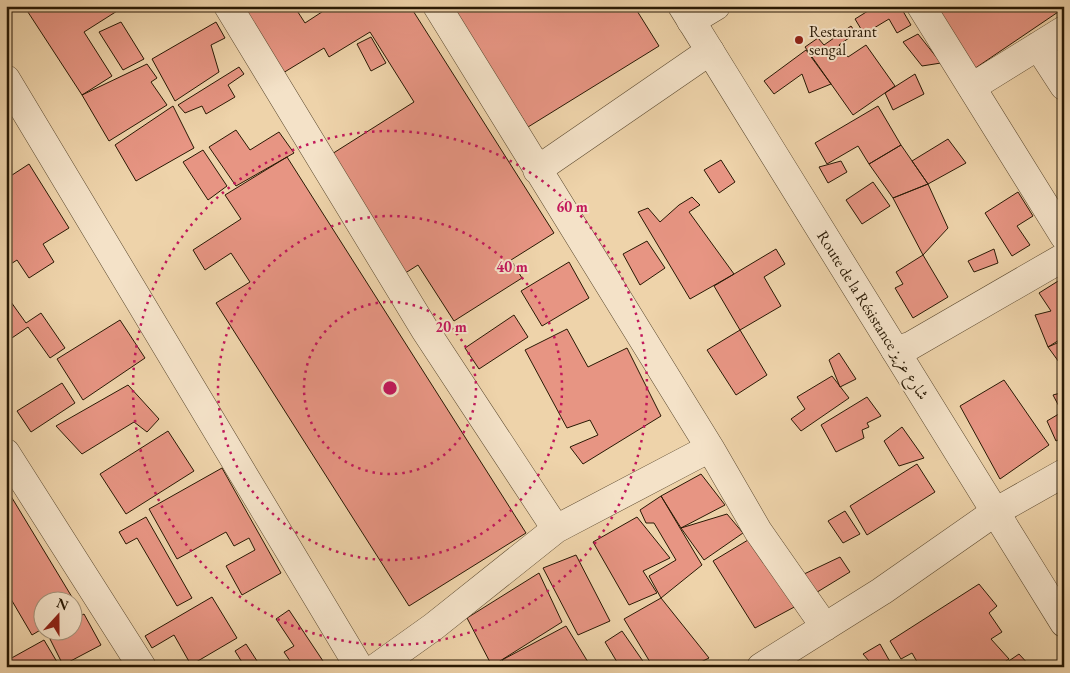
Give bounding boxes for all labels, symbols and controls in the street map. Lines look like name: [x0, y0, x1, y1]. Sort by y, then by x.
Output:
place label: Restaurant sengal: [809, 21, 877, 60]
marker: Restaurant sengal: [793, 34, 805, 46]
text: 60 m: [556, 197, 588, 216]
street label: Route de la Résistance شارع عزيز: [810, 226, 934, 405]
text: 40 m: [496, 257, 528, 276]
text: 20 m: [435, 317, 467, 336]
centre of rings: [381, 379, 399, 397]
north arrow: [32, 590, 82, 640]
text: N: [54, 593, 72, 615]

